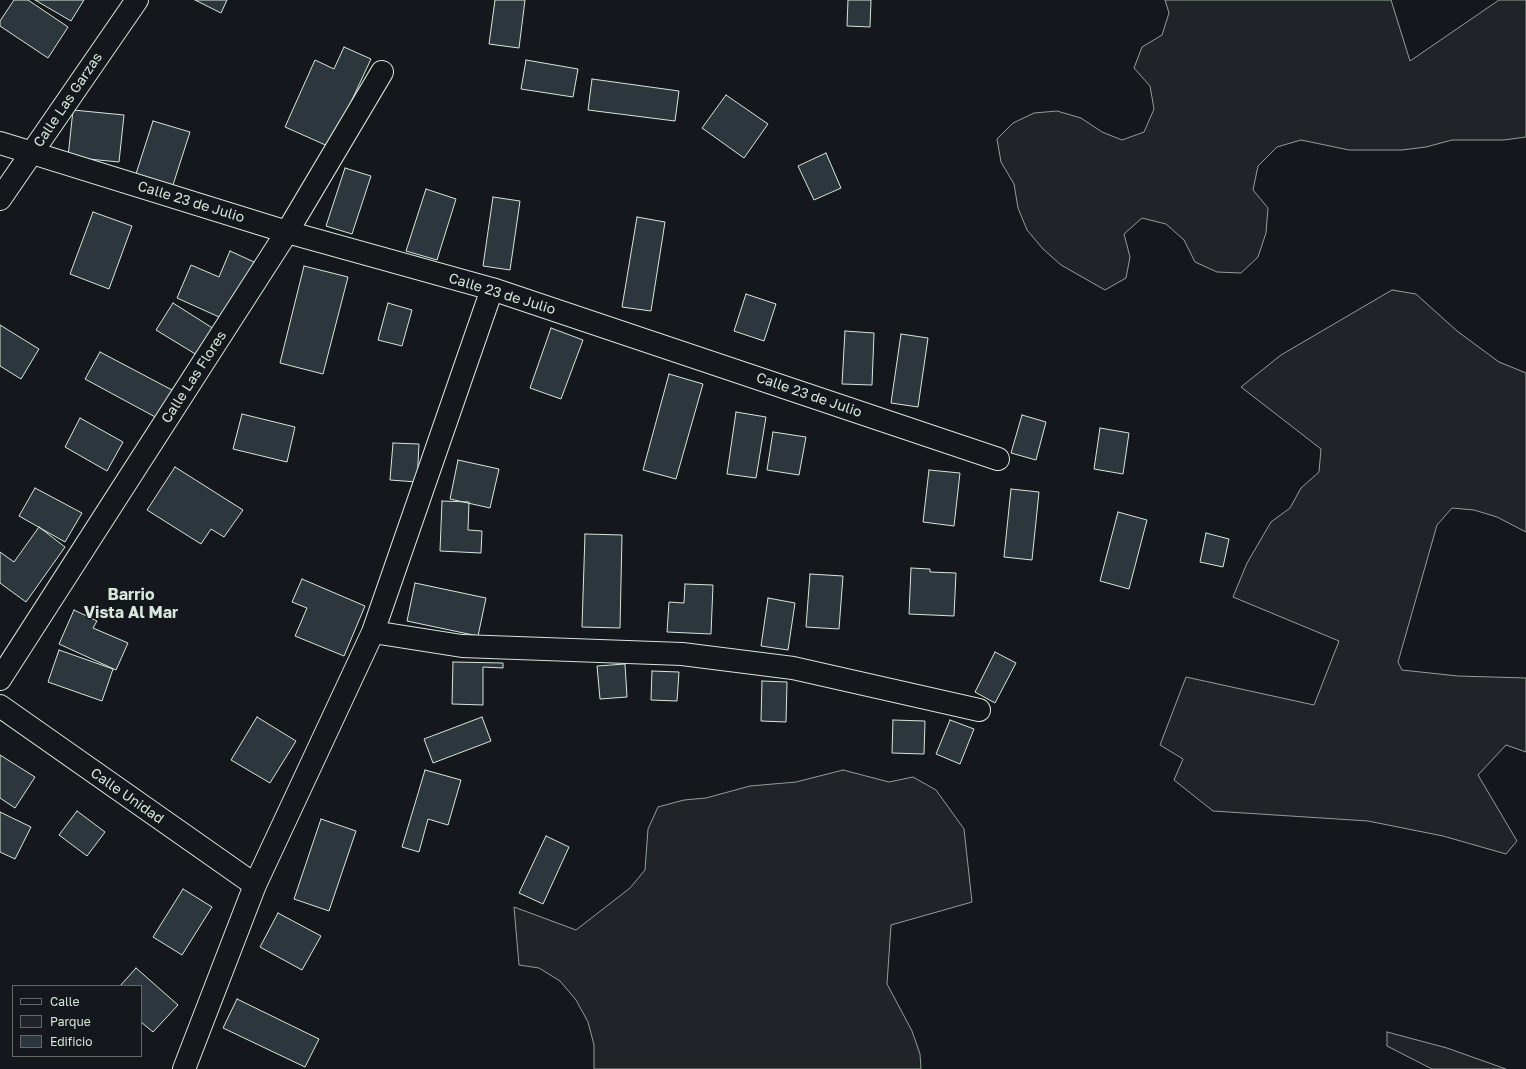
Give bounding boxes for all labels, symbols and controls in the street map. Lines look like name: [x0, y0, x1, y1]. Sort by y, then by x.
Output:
street label: Calle Las Garzas: [30, 49, 106, 151]
street label: Calle 23 de Julio: [136, 178, 246, 226]
street label: Calle 23 de Julio: [447, 270, 557, 318]
street label: Calle Las Flores: [158, 328, 230, 426]
street label: Calle 23 de Julio: [754, 369, 864, 421]
district label: Barrio Vista Al Mar: [84, 585, 178, 623]
street label: Calle Unidad: [87, 765, 167, 827]
legend: [12, 985, 142, 1057]
text: Calle: [50, 994, 79, 1009]
text: Parque: [50, 1014, 91, 1029]
text: Edificio: [50, 1034, 92, 1049]

